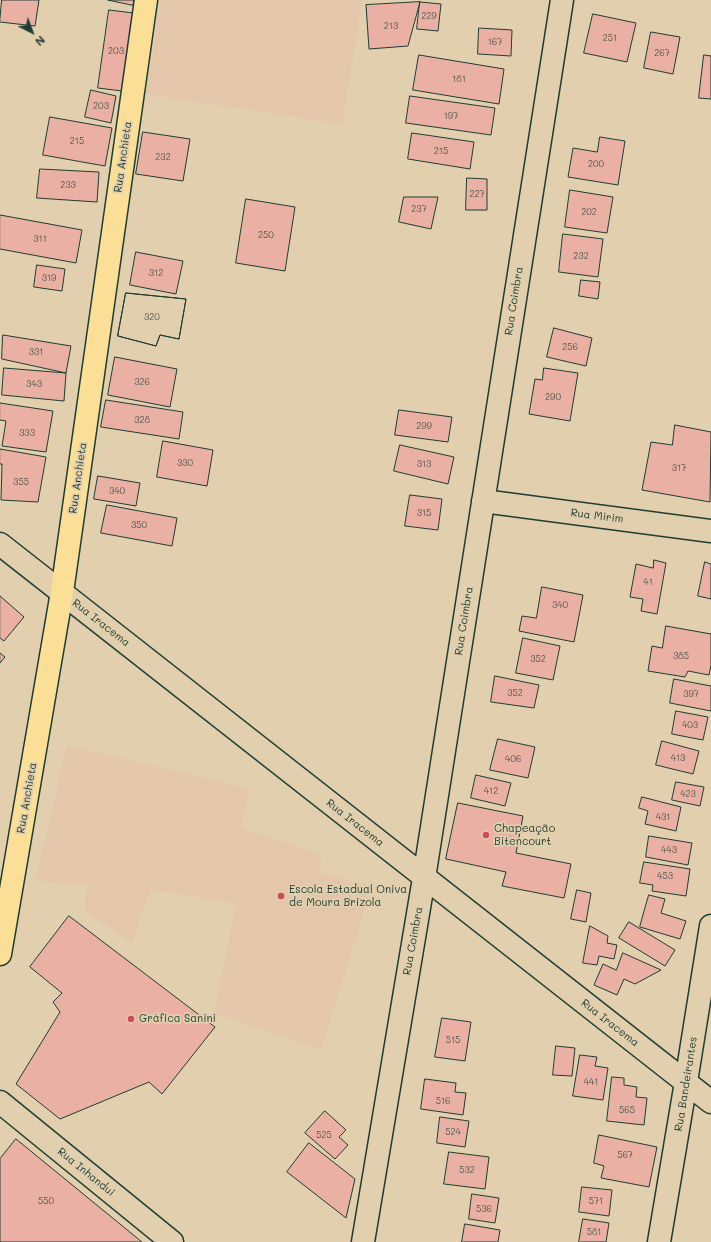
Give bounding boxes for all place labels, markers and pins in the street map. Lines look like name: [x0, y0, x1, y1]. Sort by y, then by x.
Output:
place label: Chapeação Bitencourt: [494, 822, 555, 848]
marker: Chapeação Bitencourt: [481, 830, 491, 840]
place label: Escola Estadual Oniva de Moura Brizola: [289, 883, 407, 909]
marker: Escola Estadual Oniva de Moura Brizola: [276, 891, 286, 901]
place label: Gráfica Sanini: [139, 1012, 216, 1026]
marker: Gráfica Sanini: [126, 1014, 136, 1024]

